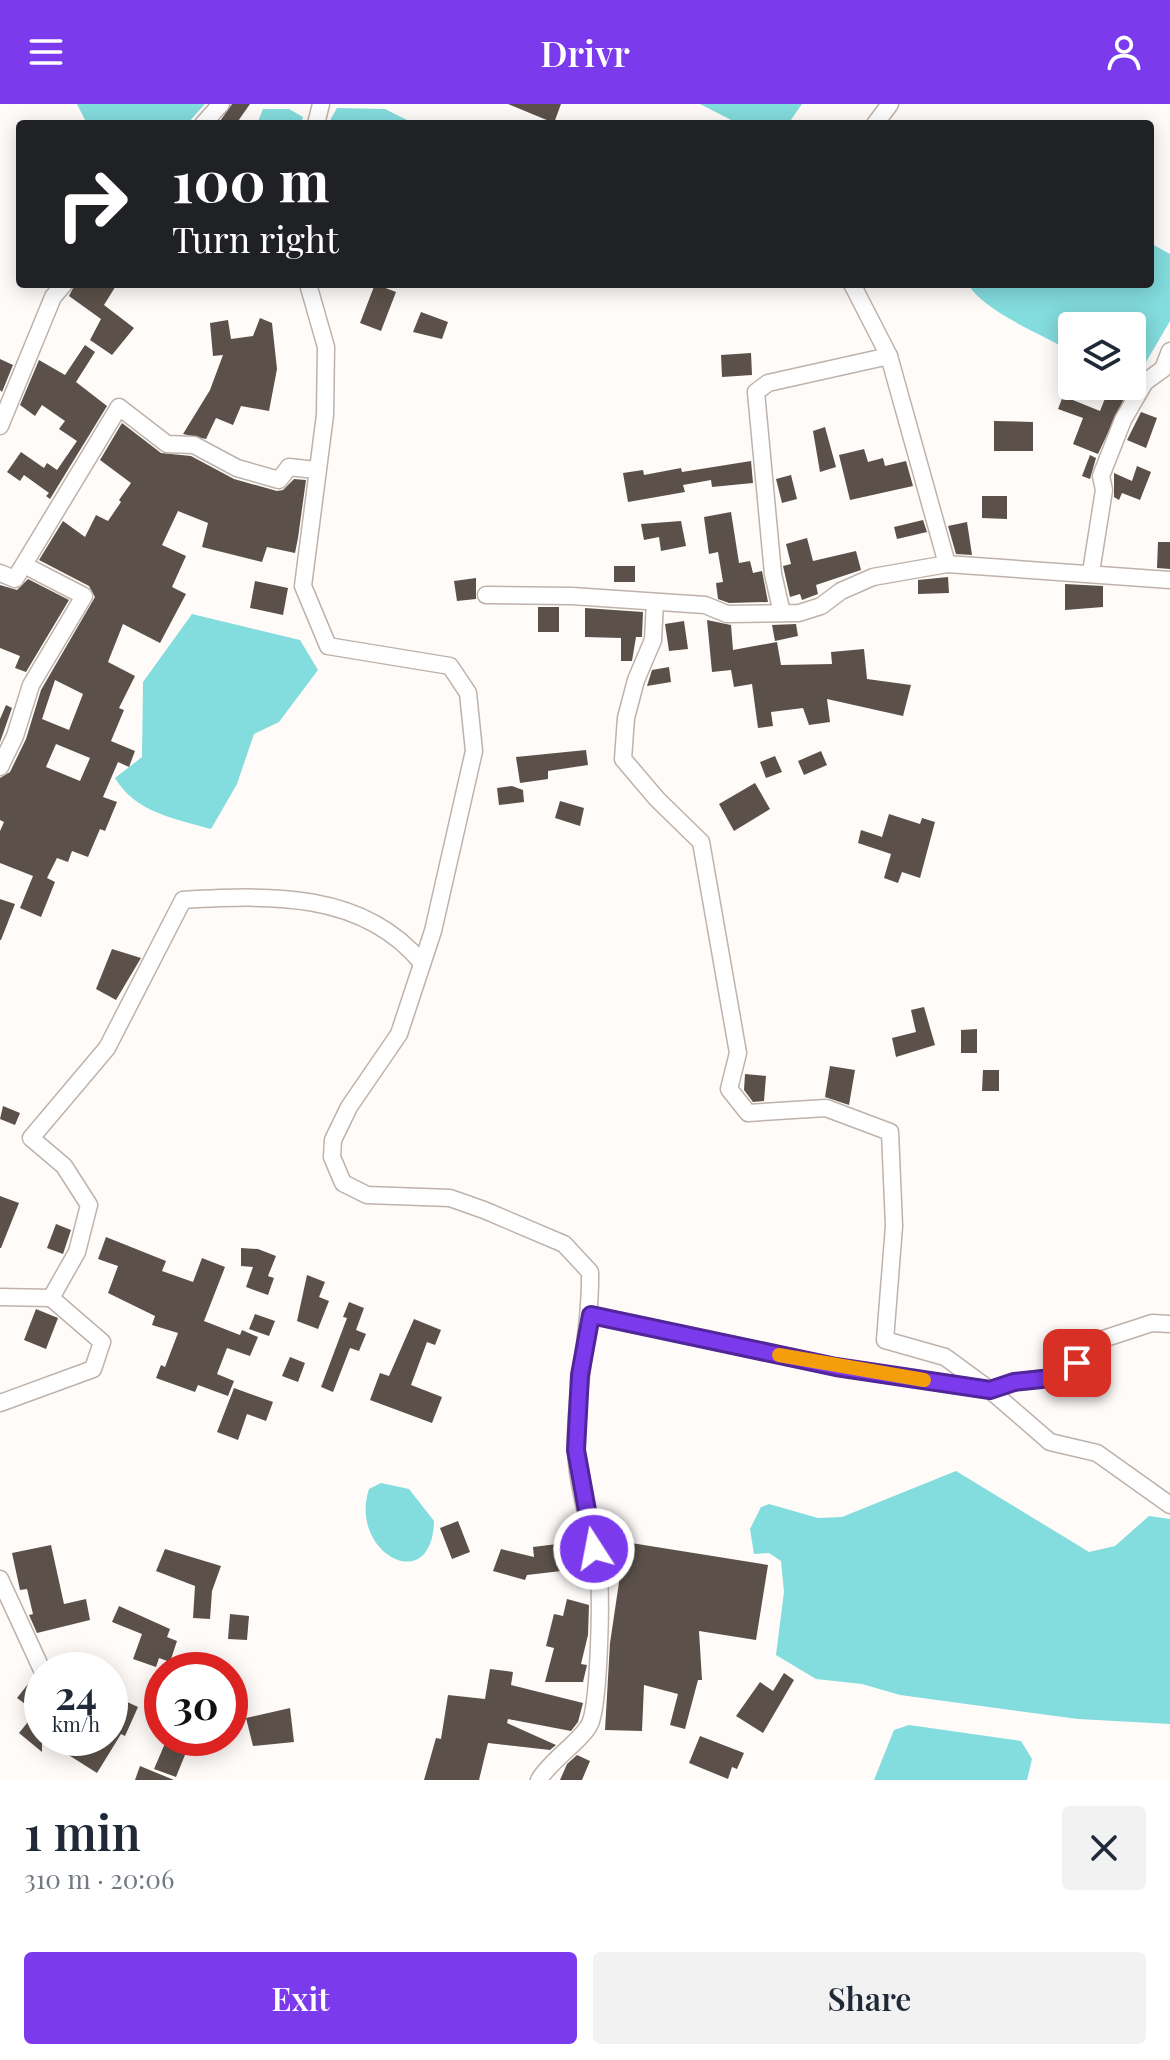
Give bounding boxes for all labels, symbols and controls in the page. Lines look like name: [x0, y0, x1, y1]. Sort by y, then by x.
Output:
text: Drivr: [540, 28, 630, 76]
icon: menu: [24, 30, 68, 74]
icon: person: [1102, 30, 1146, 74]
text: 100 m: [172, 142, 329, 217]
icon: right: [40, 152, 144, 256]
text: Turn right: [172, 214, 339, 262]
map controls: [1058, 312, 1146, 400]
button: layers: [1058, 312, 1146, 400]
pin: [1043, 1329, 1111, 1397]
icon: arrive: [1055, 1341, 1099, 1385]
position arrow: [552, 1507, 636, 1591]
speed limit sign: 30: [144, 1652, 248, 1756]
text: 24: [55, 1667, 97, 1720]
text: km/h: [52, 1710, 100, 1737]
text: 1 min: [24, 1799, 141, 1863]
button: close: [1062, 1806, 1146, 1890]
text: 310 m · 20:06: [24, 1861, 174, 1896]
button: Exit: [24, 1952, 577, 2044]
button: Share: [593, 1952, 1146, 2044]

